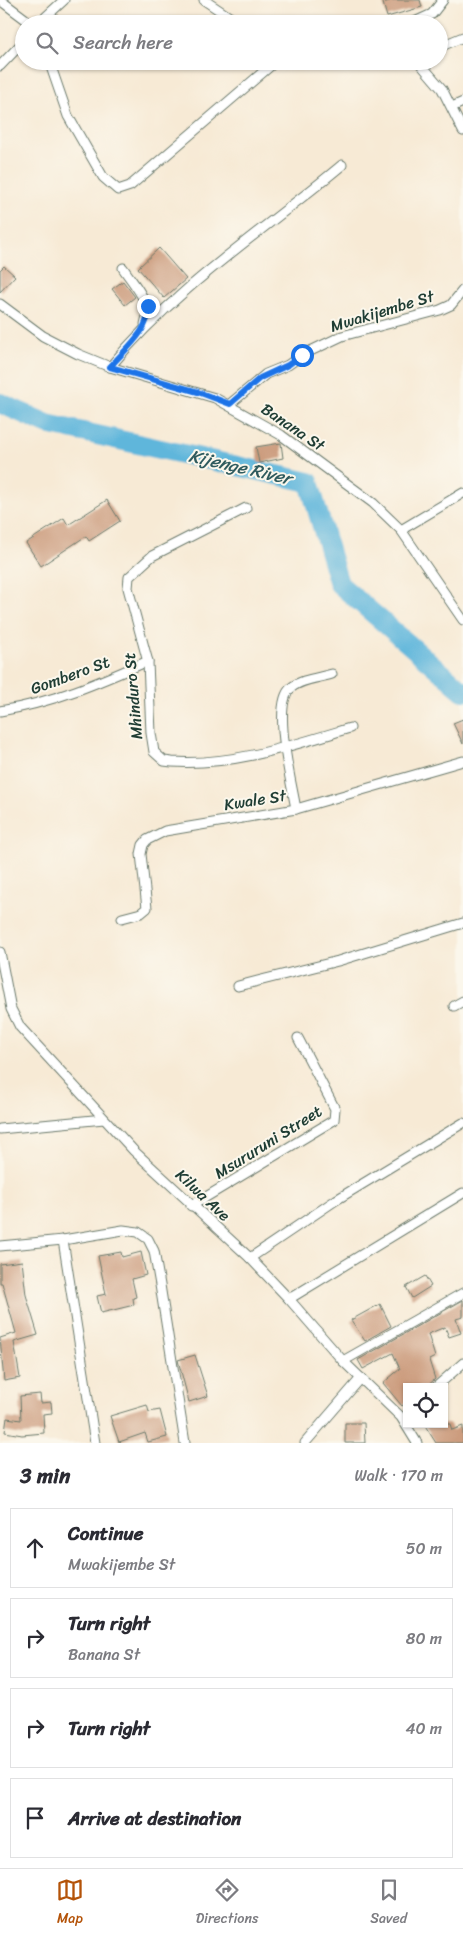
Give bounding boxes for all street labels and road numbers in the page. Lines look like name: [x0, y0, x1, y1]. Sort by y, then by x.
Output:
street label: Mwakijembe St: [327, 281, 438, 341]
street label: Banana St: [255, 395, 331, 459]
street label: Gombero St: [26, 647, 114, 703]
street label: Mhinduro St: [115, 651, 151, 741]
street label: Kwale St: [222, 781, 289, 819]
street label: Msururuni Street: [208, 1097, 328, 1187]
street label: Kilwa Ave: [168, 1161, 238, 1229]

